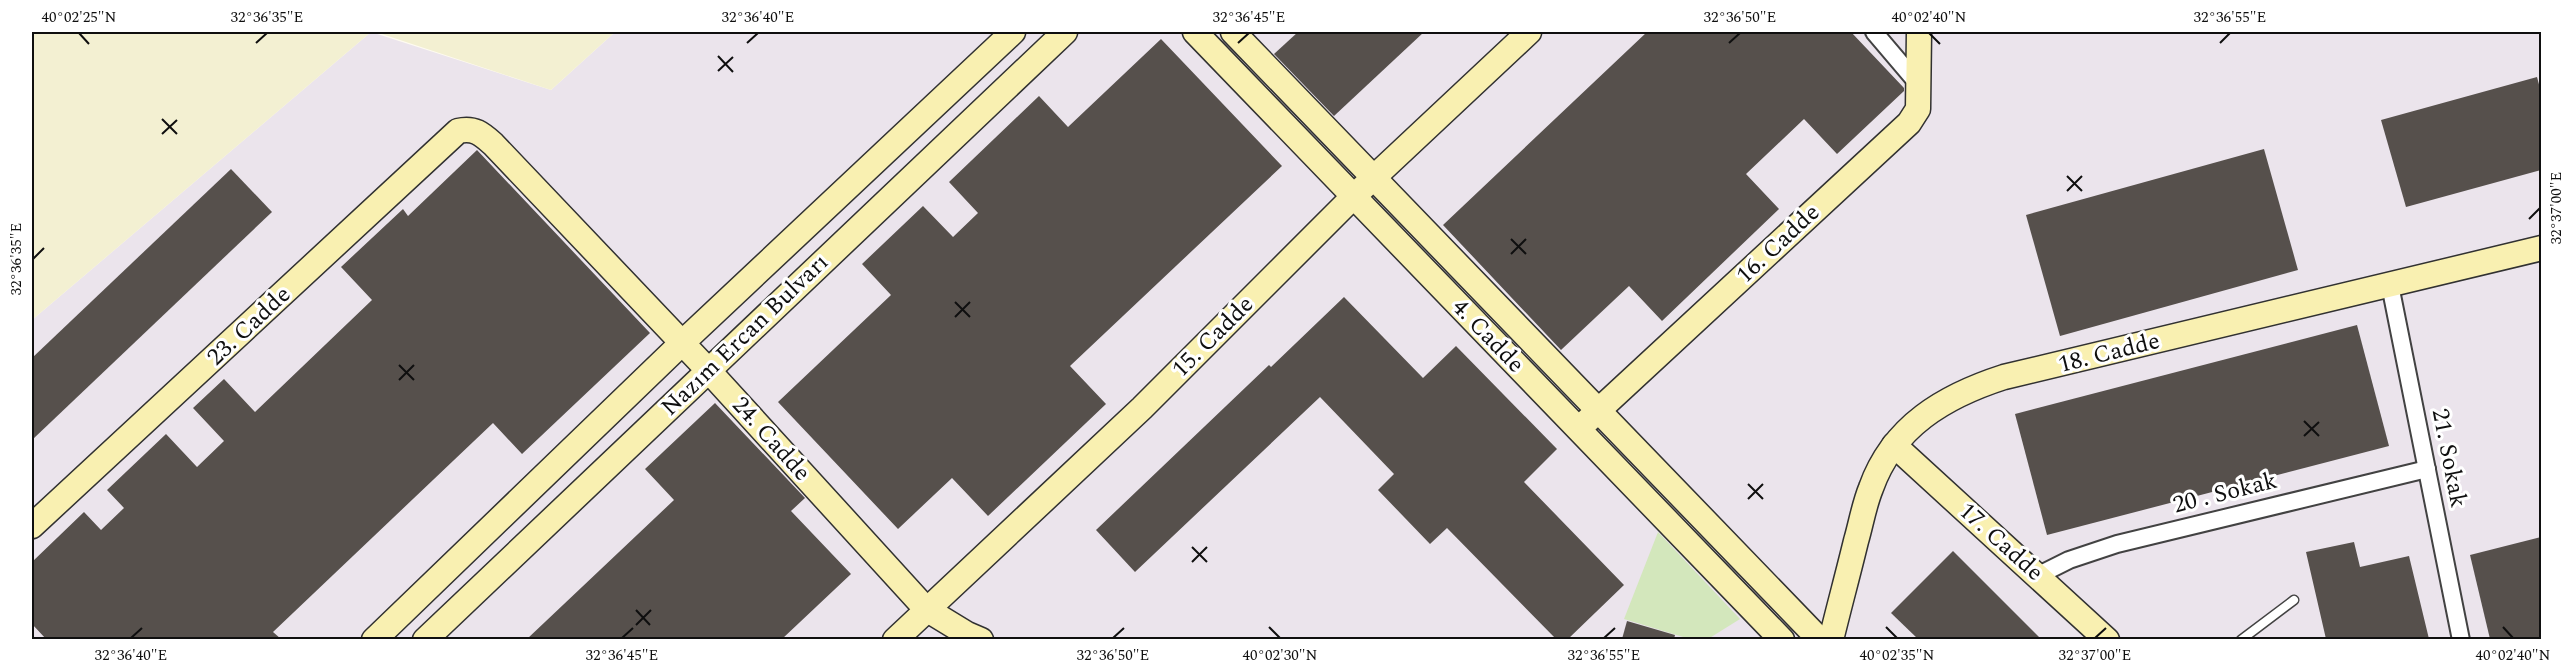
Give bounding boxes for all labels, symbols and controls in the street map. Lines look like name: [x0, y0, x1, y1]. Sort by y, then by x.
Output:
text: 40°02'25"N: [42, 6, 117, 29]
text: 32°36'35"E: [231, 6, 303, 29]
text: 32°36'40"E: [722, 6, 794, 29]
text: 32°36'45"E: [1213, 6, 1285, 29]
text: 32°36'50"E: [1704, 6, 1776, 29]
text: 40°02'40"N: [1892, 6, 1967, 29]
text: 32°36'55"E: [2194, 6, 2266, 29]
text: 32°37'00"E: [2545, 172, 2568, 244]
street label: 16. Cadde: [1728, 196, 1828, 292]
text: 32°36'35"E: [5, 223, 28, 295]
street label: Nazım Ercan Bulvarı: [653, 245, 837, 425]
street label: 23. Cadde: [199, 278, 299, 374]
street label: 15. Cadde: [1164, 288, 1262, 386]
street label: 4. Cadde: [1443, 291, 1533, 381]
street label: 18. Cadde: [2054, 323, 2164, 383]
street label: 24. Cadde: [723, 388, 819, 490]
street label: 21. Sokak: [2422, 405, 2476, 511]
street label: 20 . Sokak: [2169, 463, 2281, 523]
street label: 17. Cadde: [1950, 494, 2052, 590]
text: 32°36'40"E: [95, 644, 167, 667]
text: 32°36'45"E: [586, 644, 658, 667]
text: 32°36'50"E: [1077, 644, 1149, 667]
text: 40°02'30"N: [1243, 644, 1318, 667]
text: 32°36'55"E: [1568, 644, 1640, 667]
text: 40°02'35"N: [1860, 644, 1935, 667]
text: 32°37'00"E: [2059, 644, 2131, 667]
text: 40°02'40"N: [2476, 644, 2551, 667]

